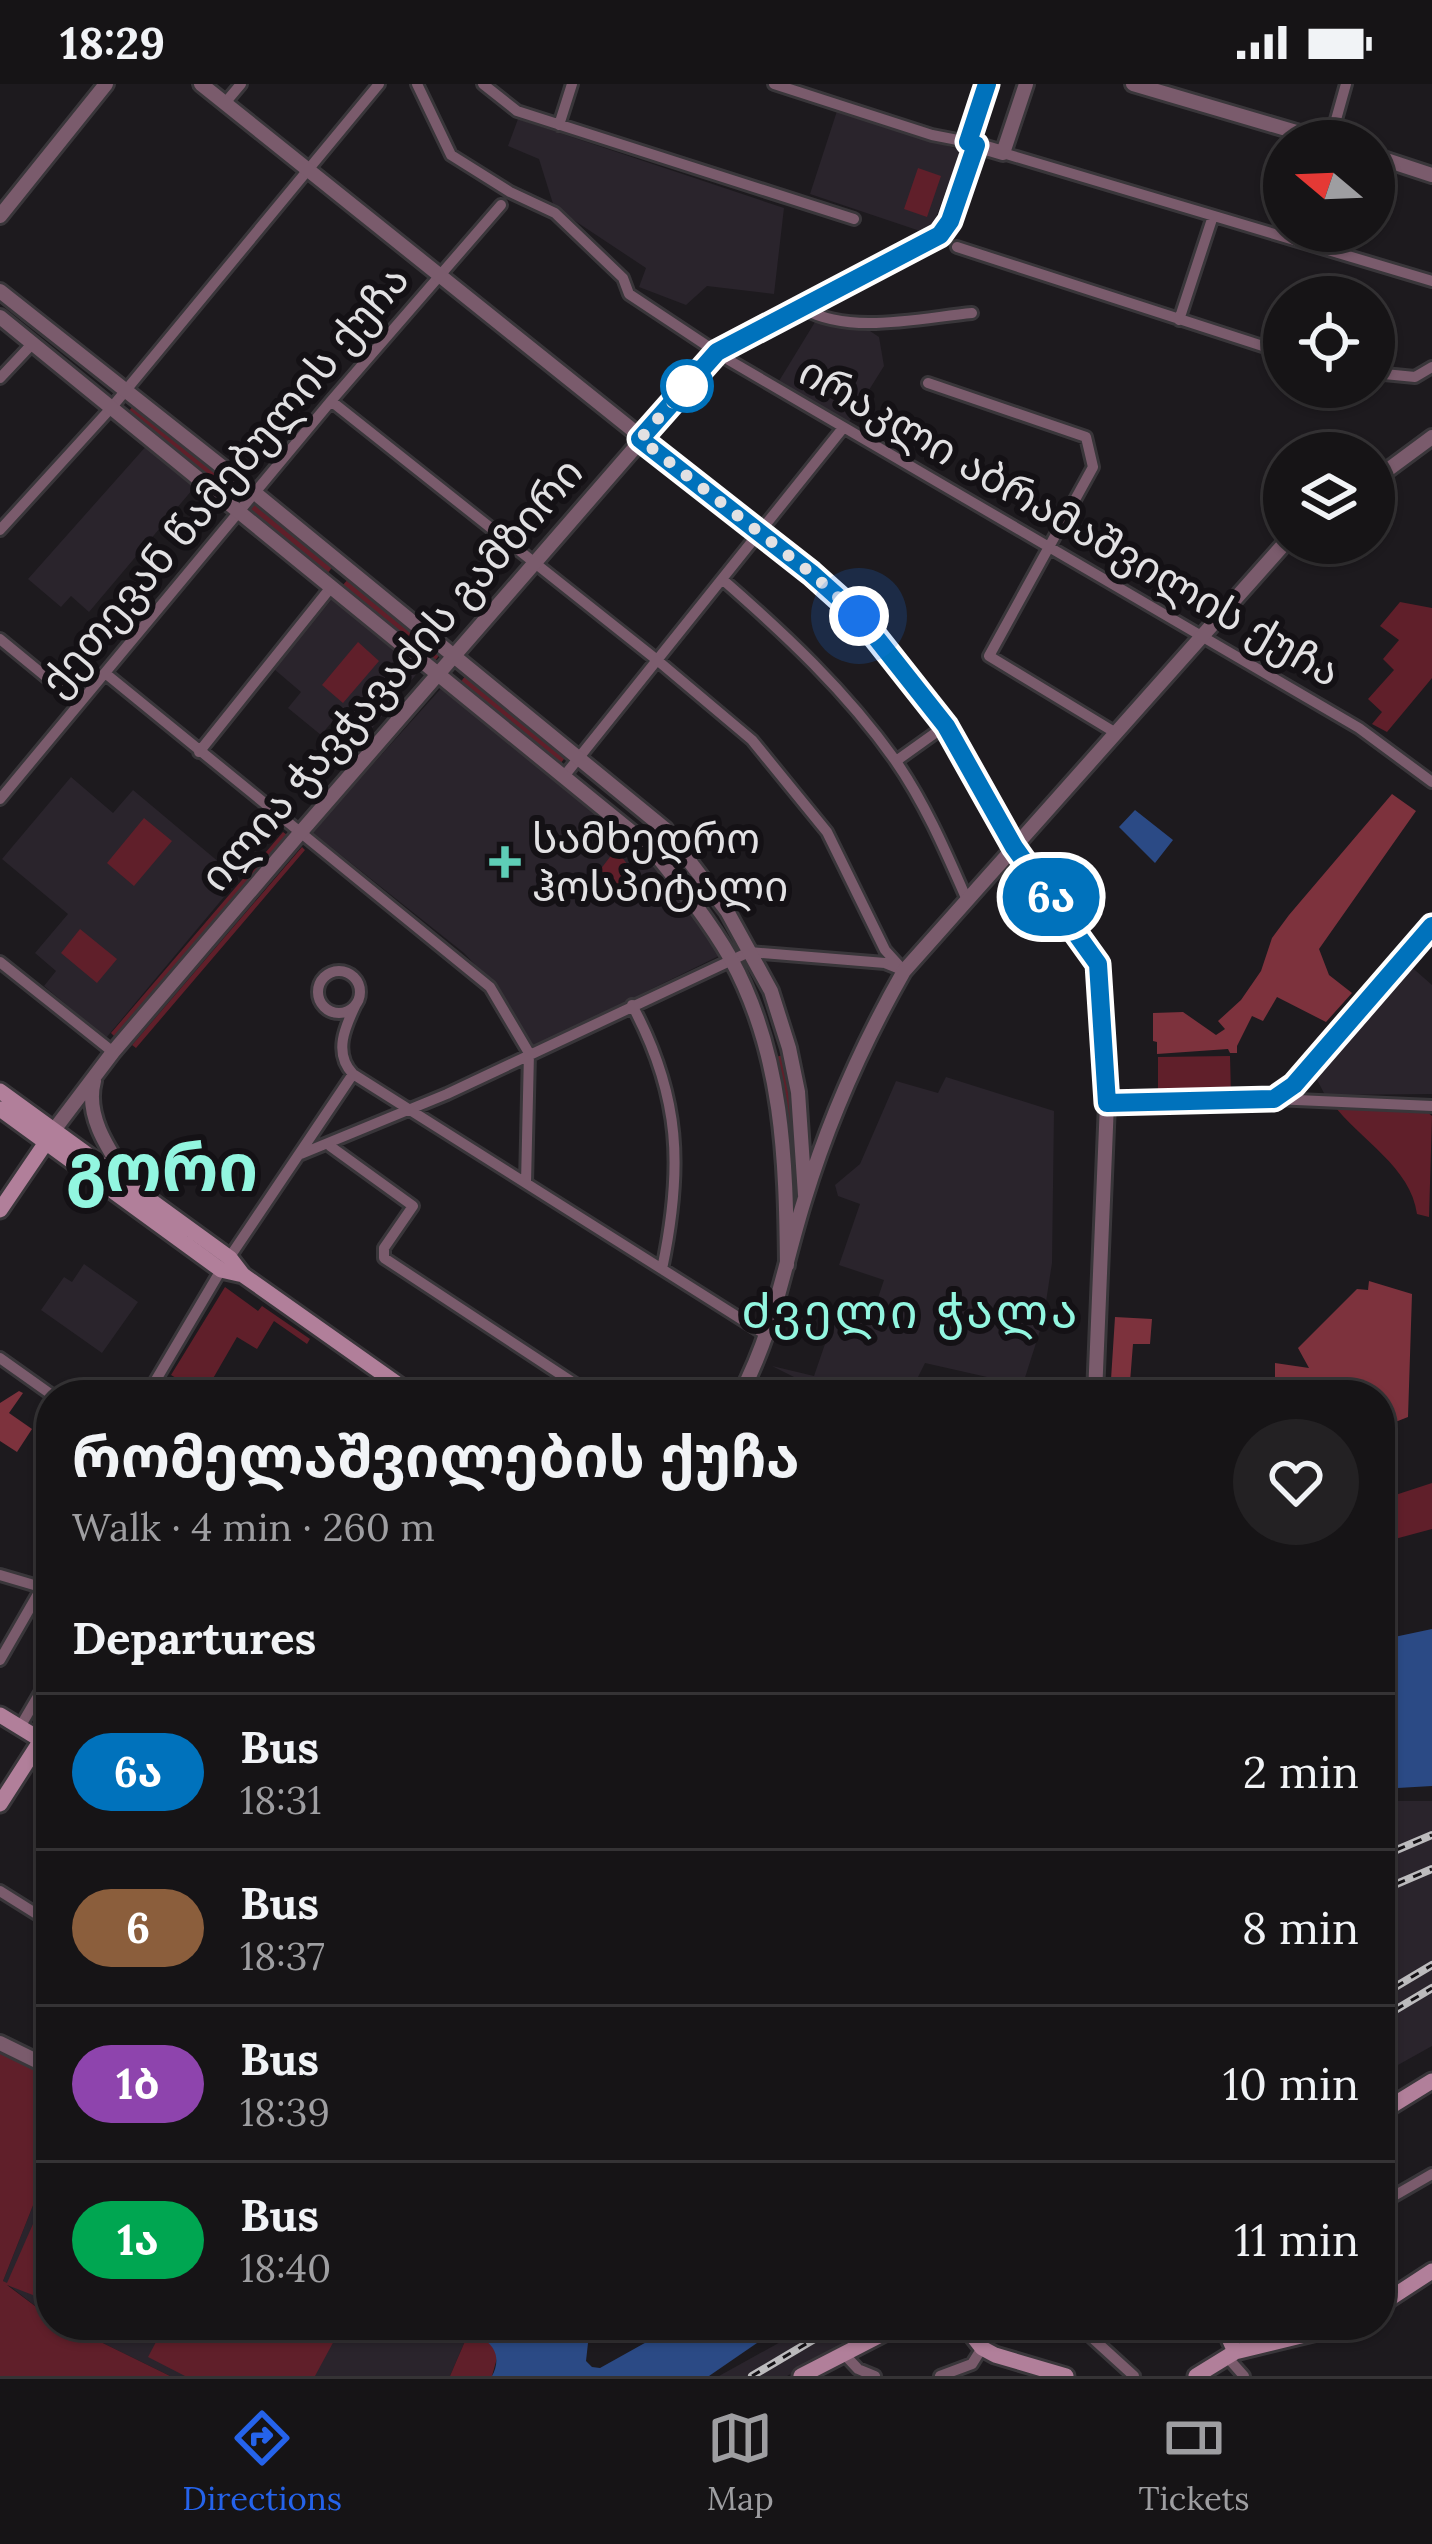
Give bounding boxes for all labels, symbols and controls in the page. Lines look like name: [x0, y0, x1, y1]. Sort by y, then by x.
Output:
text: 18:29: [60, 14, 165, 71]
north arrow: [1263, 120, 1395, 252]
map controls: [1263, 120, 1395, 564]
street label: ქეთევან წამებულის ქუჩა: [28, 253, 420, 707]
button: locate: [1263, 276, 1395, 408]
street label: ირაკლი აბრამაშვილის ქუჩა: [790, 344, 1350, 698]
unlabelled marker: [662, 361, 712, 411]
button: layers: [1263, 432, 1395, 564]
street label: ილია ჭავჭავაძის გამზირი: [188, 446, 594, 902]
your location: [829, 586, 889, 646]
place label: სამხედრო ჰოსპიტალი: [532, 811, 788, 913]
marker: სამხედრო ჰოსპიტალი: [489, 846, 521, 878]
line badge: 6ა: [997, 858, 1105, 936]
text: 6ა: [1027, 870, 1075, 924]
district label: გორი: [66, 1125, 258, 1209]
district label: ძველი ჭალა: [742, 1280, 1080, 1341]
button: heart: [1233, 1419, 1359, 1545]
text: რომელაშვილების ქუჩა: [72, 1420, 800, 1493]
text: Walk · 4 min · 260 m: [72, 1502, 435, 1552]
text: Departures: [72, 1609, 316, 1666]
text: Bus: [240, 1718, 319, 1775]
text: 2 min: [1243, 1743, 1359, 1800]
text: 6ა: [114, 1745, 162, 1799]
text: 18:31: [240, 1775, 322, 1825]
text: Bus: [240, 1874, 319, 1931]
text: 8 min: [1242, 1899, 1359, 1956]
text: 6: [126, 1901, 150, 1955]
text: 18:37: [240, 1931, 325, 1981]
text: Bus: [240, 2030, 319, 2087]
text: 10 min: [1223, 2055, 1359, 2112]
text: 1ბ: [116, 2057, 160, 2111]
text: 18:39: [240, 2087, 330, 2137]
text: Bus: [240, 2186, 319, 2243]
text: 11 min: [1234, 2211, 1359, 2268]
text: 1ა: [117, 2213, 159, 2267]
text: 18:40: [240, 2243, 331, 2293]
tab: Directions: [182, 2405, 342, 2519]
tab: Map: [707, 2405, 774, 2519]
tab: Tickets: [1138, 2405, 1250, 2519]

